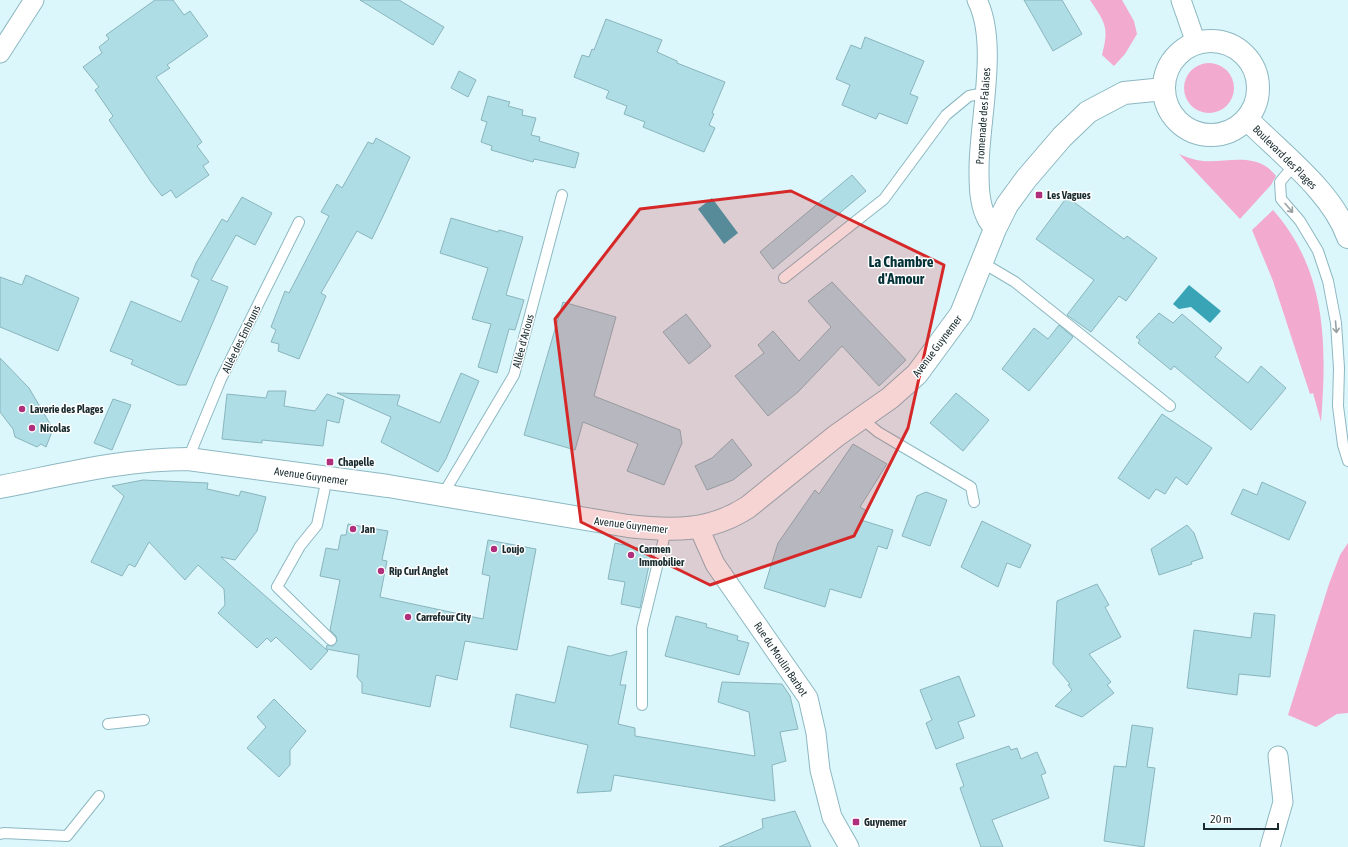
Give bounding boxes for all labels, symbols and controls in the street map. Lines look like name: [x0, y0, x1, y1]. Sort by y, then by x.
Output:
street label: Promenade des Falaises: [974, 67, 992, 165]
street label: Boulevard des Plages: [1251, 123, 1319, 191]
place label: Les Vagues: [1047, 189, 1091, 201]
marker: Les Vagues: [1034, 190, 1044, 200]
one-way arrow: [1284, 203, 1293, 214]
district label: La Chambre d'Amour: [869, 253, 934, 287]
street label: Allée des Embruns: [219, 303, 263, 375]
street label: Avenue Guynemer: [910, 312, 965, 379]
street label: Allée d'Arious: [510, 313, 536, 369]
one-way arrow: [1333, 320, 1340, 333]
place label: Laverie des Plages: [30, 403, 104, 415]
marker: Laverie des Plages: [17, 404, 27, 414]
place label: Nicolas: [40, 422, 70, 434]
marker: Nicolas: [27, 423, 37, 433]
place label: Chapelle: [338, 456, 374, 468]
marker: Chapelle: [325, 457, 335, 467]
street label: Avenue Guynemer: [273, 465, 349, 487]
street label: Avenue Guynemer: [593, 515, 669, 536]
place label: Jan: [360, 523, 375, 535]
marker: Jan: [348, 524, 358, 534]
place label: Loujo: [502, 543, 524, 555]
place label: Carmen Immobilier: [639, 543, 685, 568]
marker: Loujo: [489, 544, 499, 554]
marker: Carmen Immobilier: [626, 550, 636, 560]
place label: Rip Curl Anglet: [389, 565, 449, 577]
marker: Rip Curl Anglet: [376, 566, 386, 576]
place label: Carrefour City: [416, 611, 471, 623]
marker: Carrefour City: [403, 612, 413, 622]
street label: Rue du Moulin Barbot: [752, 620, 810, 698]
scale bar: [1204, 805, 1278, 831]
text: 20 m: [1210, 812, 1232, 826]
place label: Guynemer: [864, 816, 907, 828]
marker: Guynemer: [851, 817, 861, 827]

